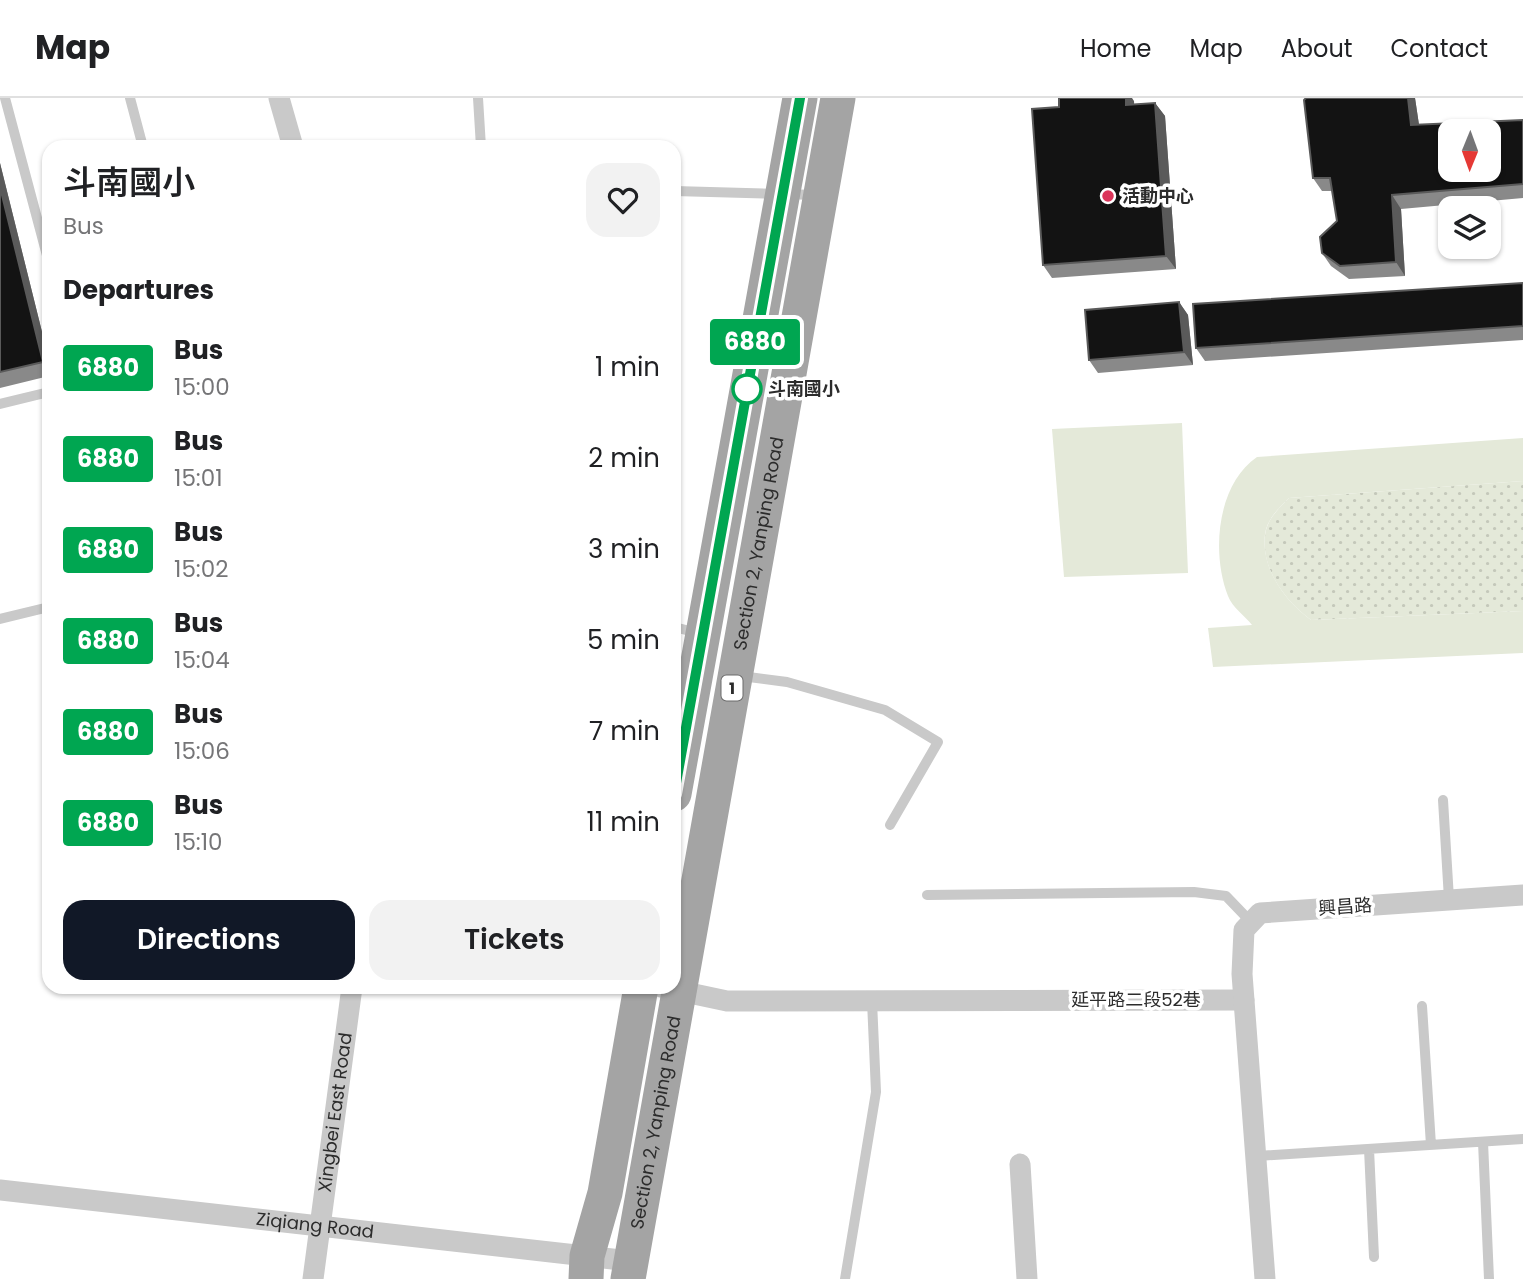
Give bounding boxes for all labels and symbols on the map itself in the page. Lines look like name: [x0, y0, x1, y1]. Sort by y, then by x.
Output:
north arrow: [1438, 119, 1502, 182]
place label: 活動中心: [1122, 183, 1194, 208]
marker: 活動中心: [1100, 188, 1116, 204]
line badge: 6880: [706, 319, 804, 365]
marker: 斗南國小: [732, 374, 762, 404]
place label: 斗南國小: [768, 376, 840, 401]
street label: Section 2, Yanping Road: [727, 435, 790, 652]
road number: 1: [722, 676, 742, 701]
street label: 興昌路: [1317, 892, 1373, 921]
street label: 延平路二段52巷: [1071, 987, 1201, 1012]
street label: Section 2, Yanping Road: [624, 1014, 687, 1231]
street label: Xingbei East Road: [312, 1031, 358, 1194]
street label: Ziqiang Road: [255, 1206, 375, 1244]

